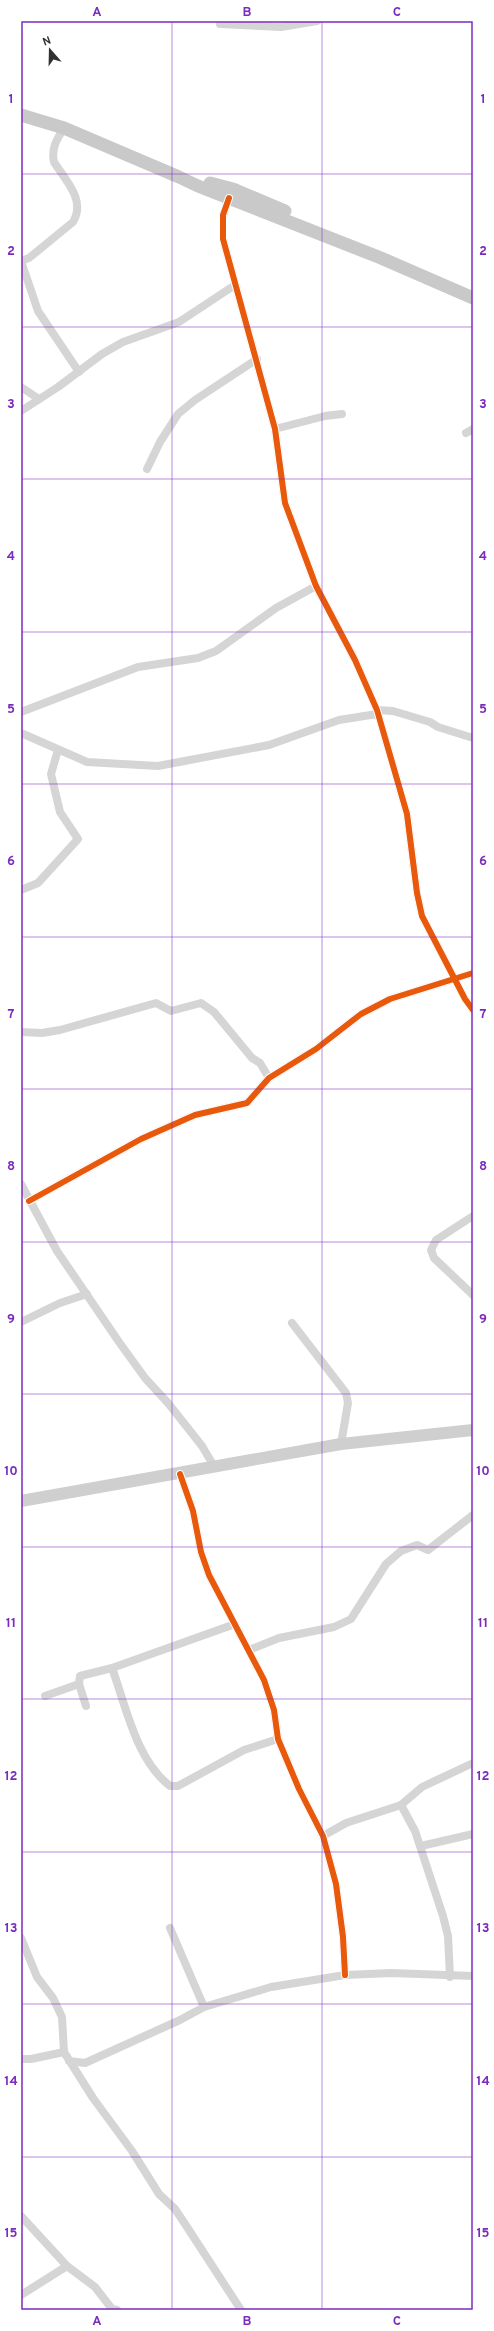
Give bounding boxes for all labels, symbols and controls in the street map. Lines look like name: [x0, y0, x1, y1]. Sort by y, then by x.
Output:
text: A: [92, 5, 102, 21]
text: B: [243, 5, 252, 21]
text: C: [393, 5, 401, 21]
north arrow: [30, 30, 70, 70]
text: N: [41, 34, 53, 49]
text: 1: [8, 92, 14, 108]
text: 1: [480, 92, 486, 108]
text: 2: [7, 244, 15, 260]
text: 2: [479, 244, 487, 260]
text: 3: [7, 397, 15, 413]
text: 3: [479, 397, 487, 413]
text: 4: [7, 549, 15, 565]
text: 4: [479, 549, 487, 565]
text: 5: [7, 702, 15, 718]
text: 5: [479, 702, 487, 718]
text: 6: [7, 854, 15, 870]
text: 6: [479, 854, 487, 870]
text: 7: [8, 1007, 15, 1023]
text: 7: [480, 1007, 487, 1023]
text: 8: [7, 1159, 15, 1175]
text: 8: [479, 1159, 487, 1175]
text: 9: [7, 1312, 15, 1328]
text: 9: [479, 1312, 487, 1328]
text: 10: [4, 1464, 18, 1480]
text: 10: [476, 1464, 490, 1480]
text: 11: [6, 1616, 16, 1632]
text: 11: [478, 1616, 488, 1632]
text: 12: [4, 1769, 18, 1785]
text: 12: [476, 1769, 490, 1785]
text: 13: [5, 1921, 18, 1937]
text: 13: [477, 1921, 490, 1937]
text: 14: [4, 2074, 18, 2090]
text: 14: [476, 2074, 490, 2090]
text: 15: [4, 2226, 18, 2242]
text: 15: [476, 2226, 490, 2242]
text: A: [92, 2314, 102, 2330]
text: B: [243, 2314, 252, 2330]
text: C: [393, 2314, 401, 2330]

